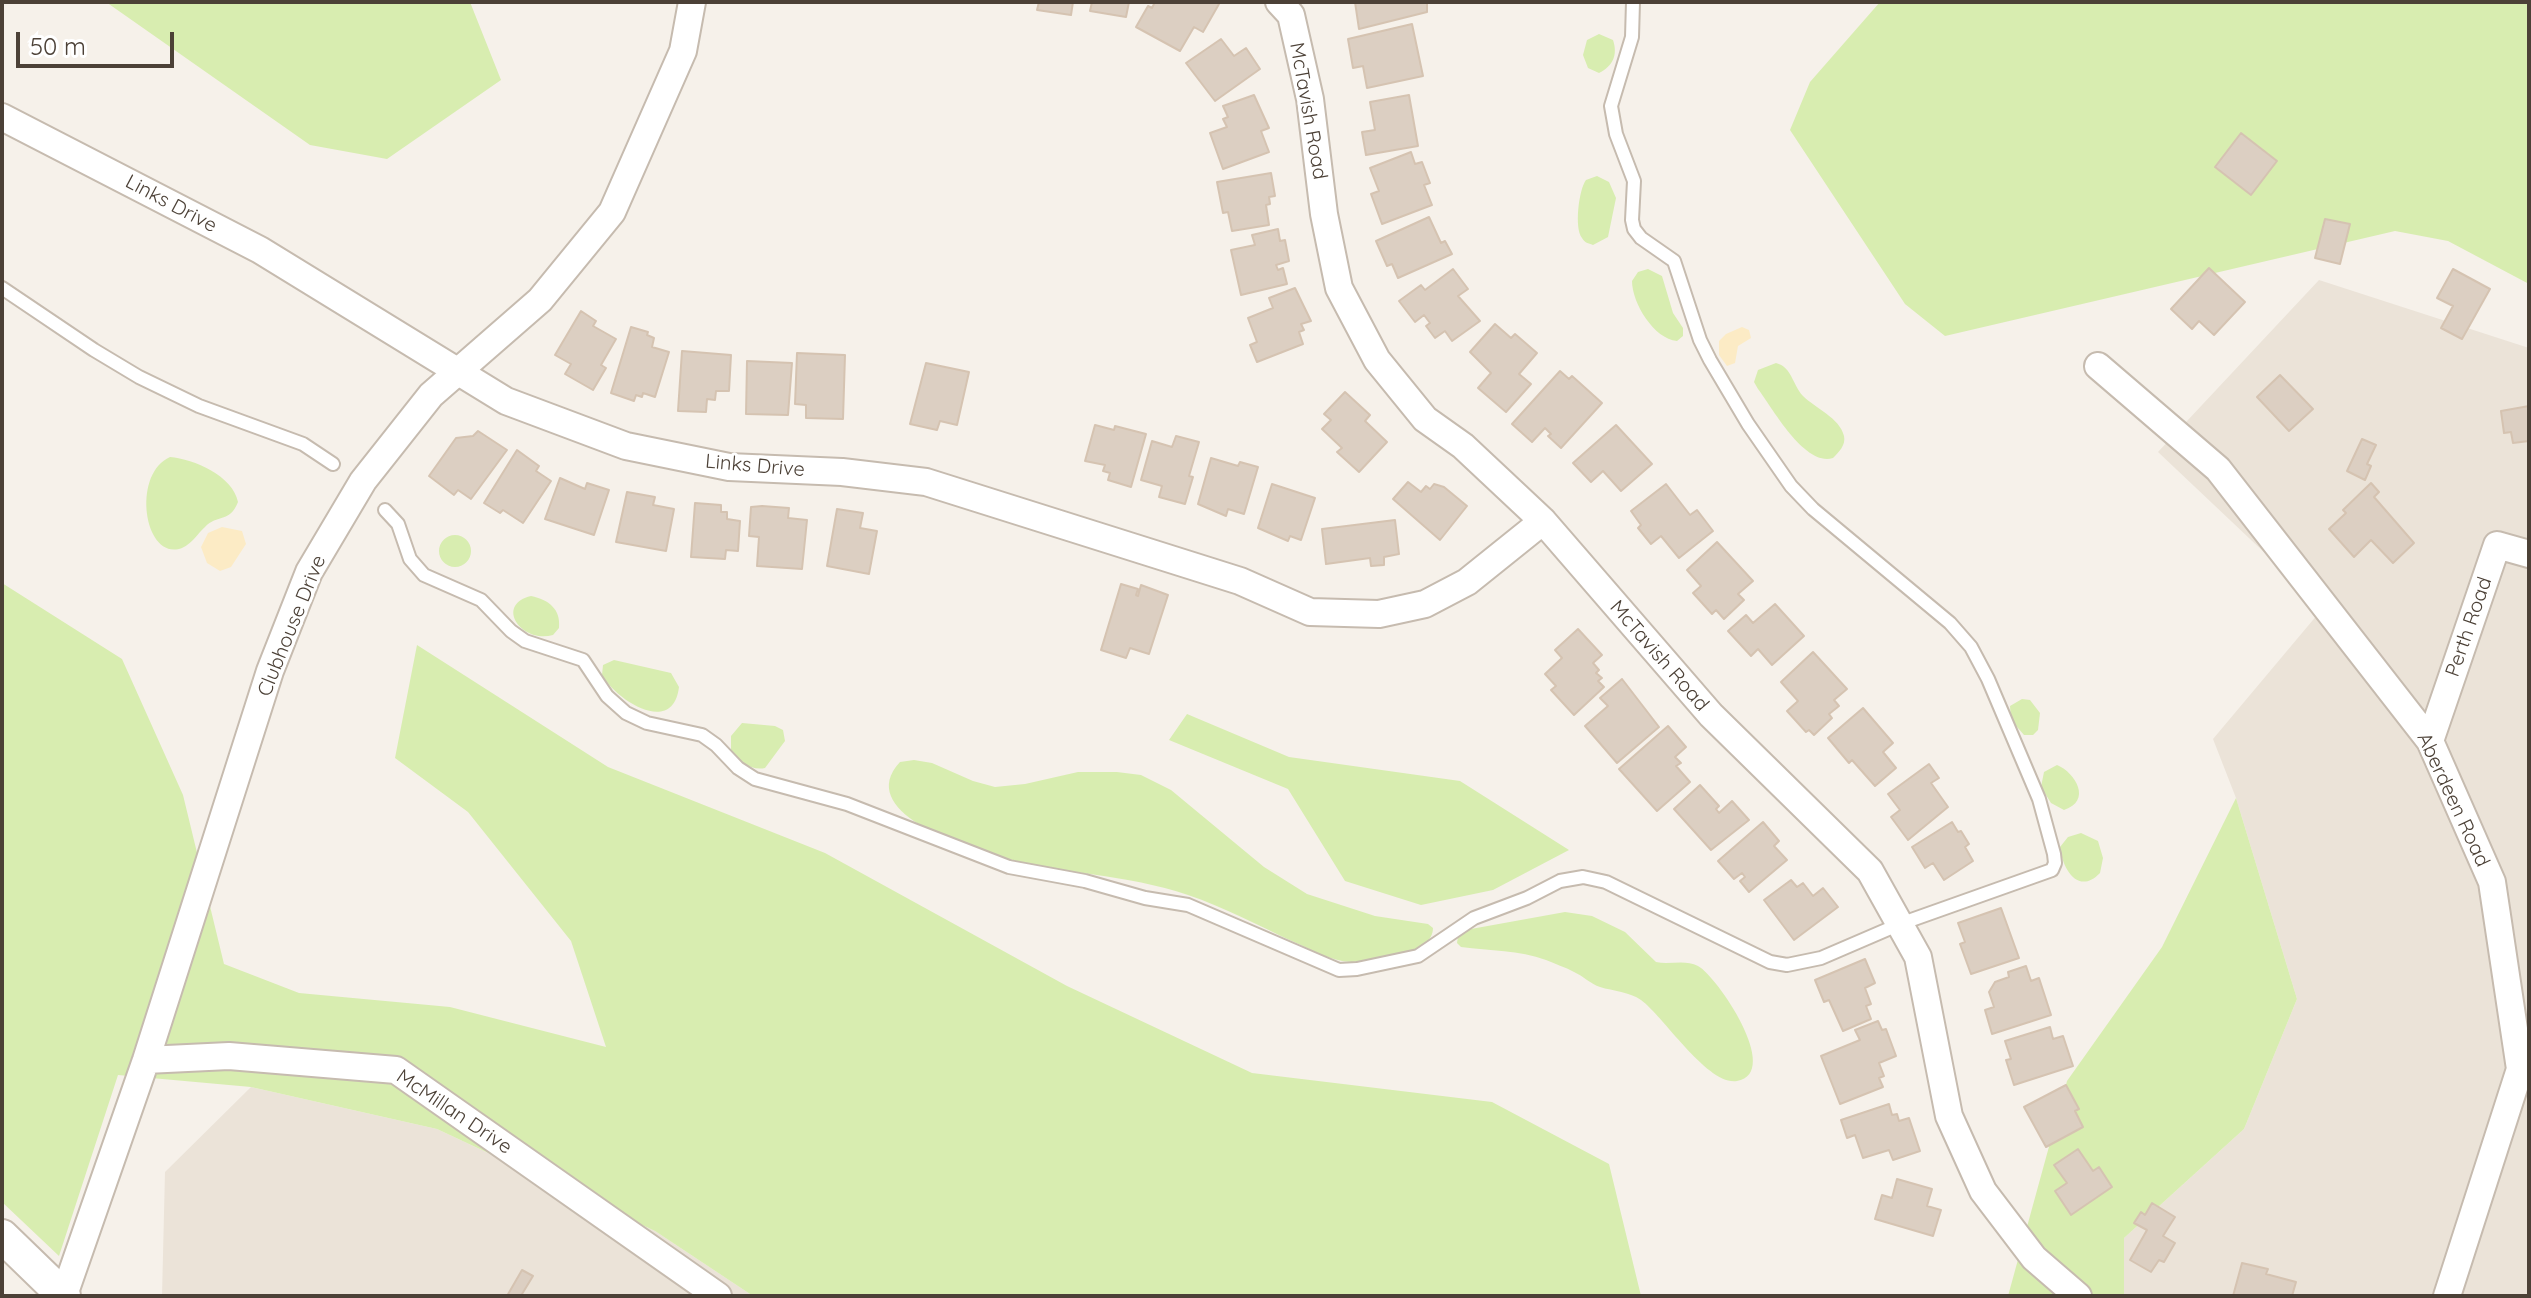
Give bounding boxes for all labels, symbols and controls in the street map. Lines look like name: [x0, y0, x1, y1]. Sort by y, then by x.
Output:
scale bar: [20, 16, 178, 66]
text: 50 m: [30, 31, 86, 61]
street label: McTavish Road: [1284, 41, 1332, 181]
street label: Links Drive: [121, 170, 221, 238]
street label: Links Drive: [704, 450, 806, 482]
street label: Clubhouse Drive: [253, 552, 331, 700]
street label: Perth Road: [2441, 574, 2497, 680]
street label: McTavish Road: [1604, 596, 1714, 716]
street label: Aberdeen Road: [2411, 729, 2495, 871]
street label: McMillan Drive: [392, 1065, 516, 1159]

